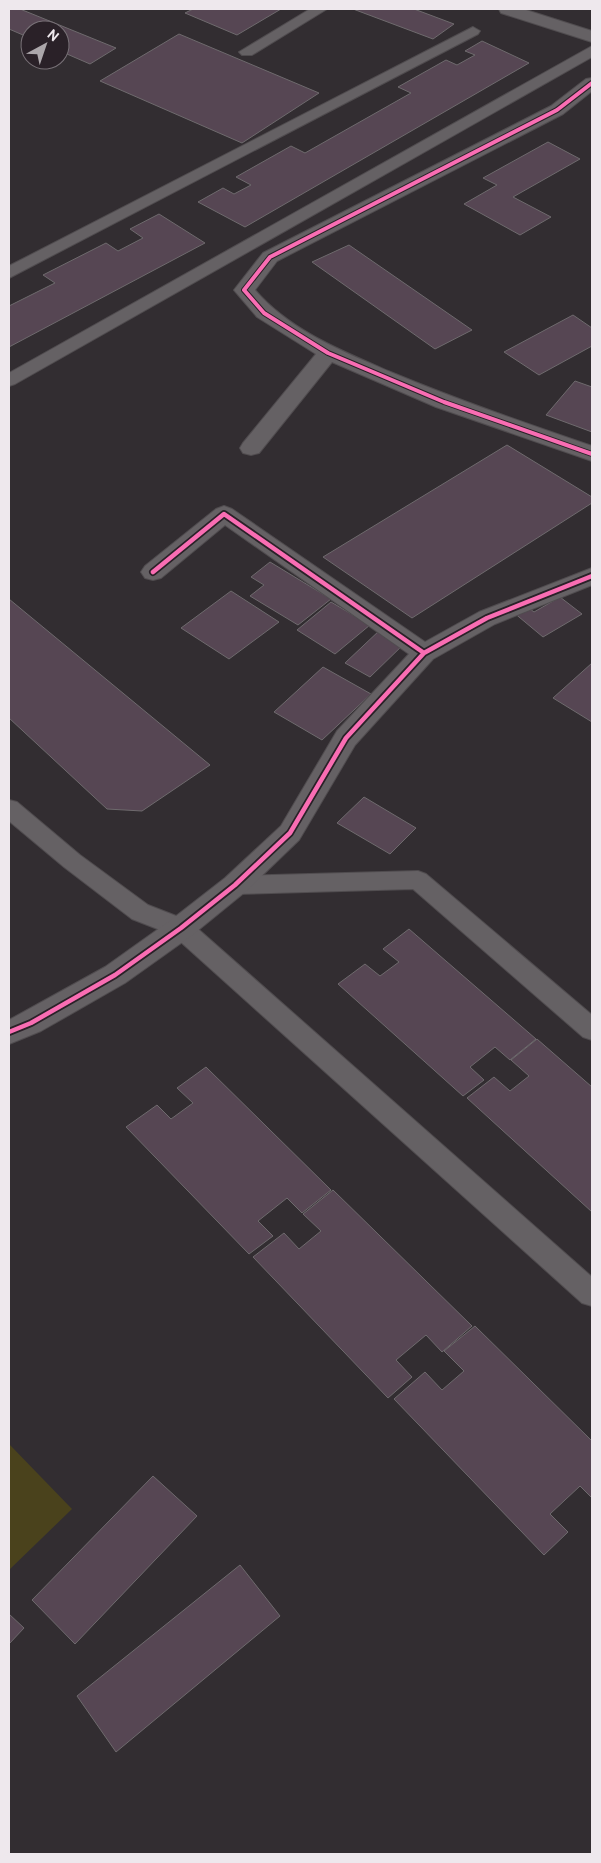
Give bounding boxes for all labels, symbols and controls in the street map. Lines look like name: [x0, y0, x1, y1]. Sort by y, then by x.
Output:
north arrow: [20, 20, 70, 70]
text: N: [43, 26, 62, 46]

